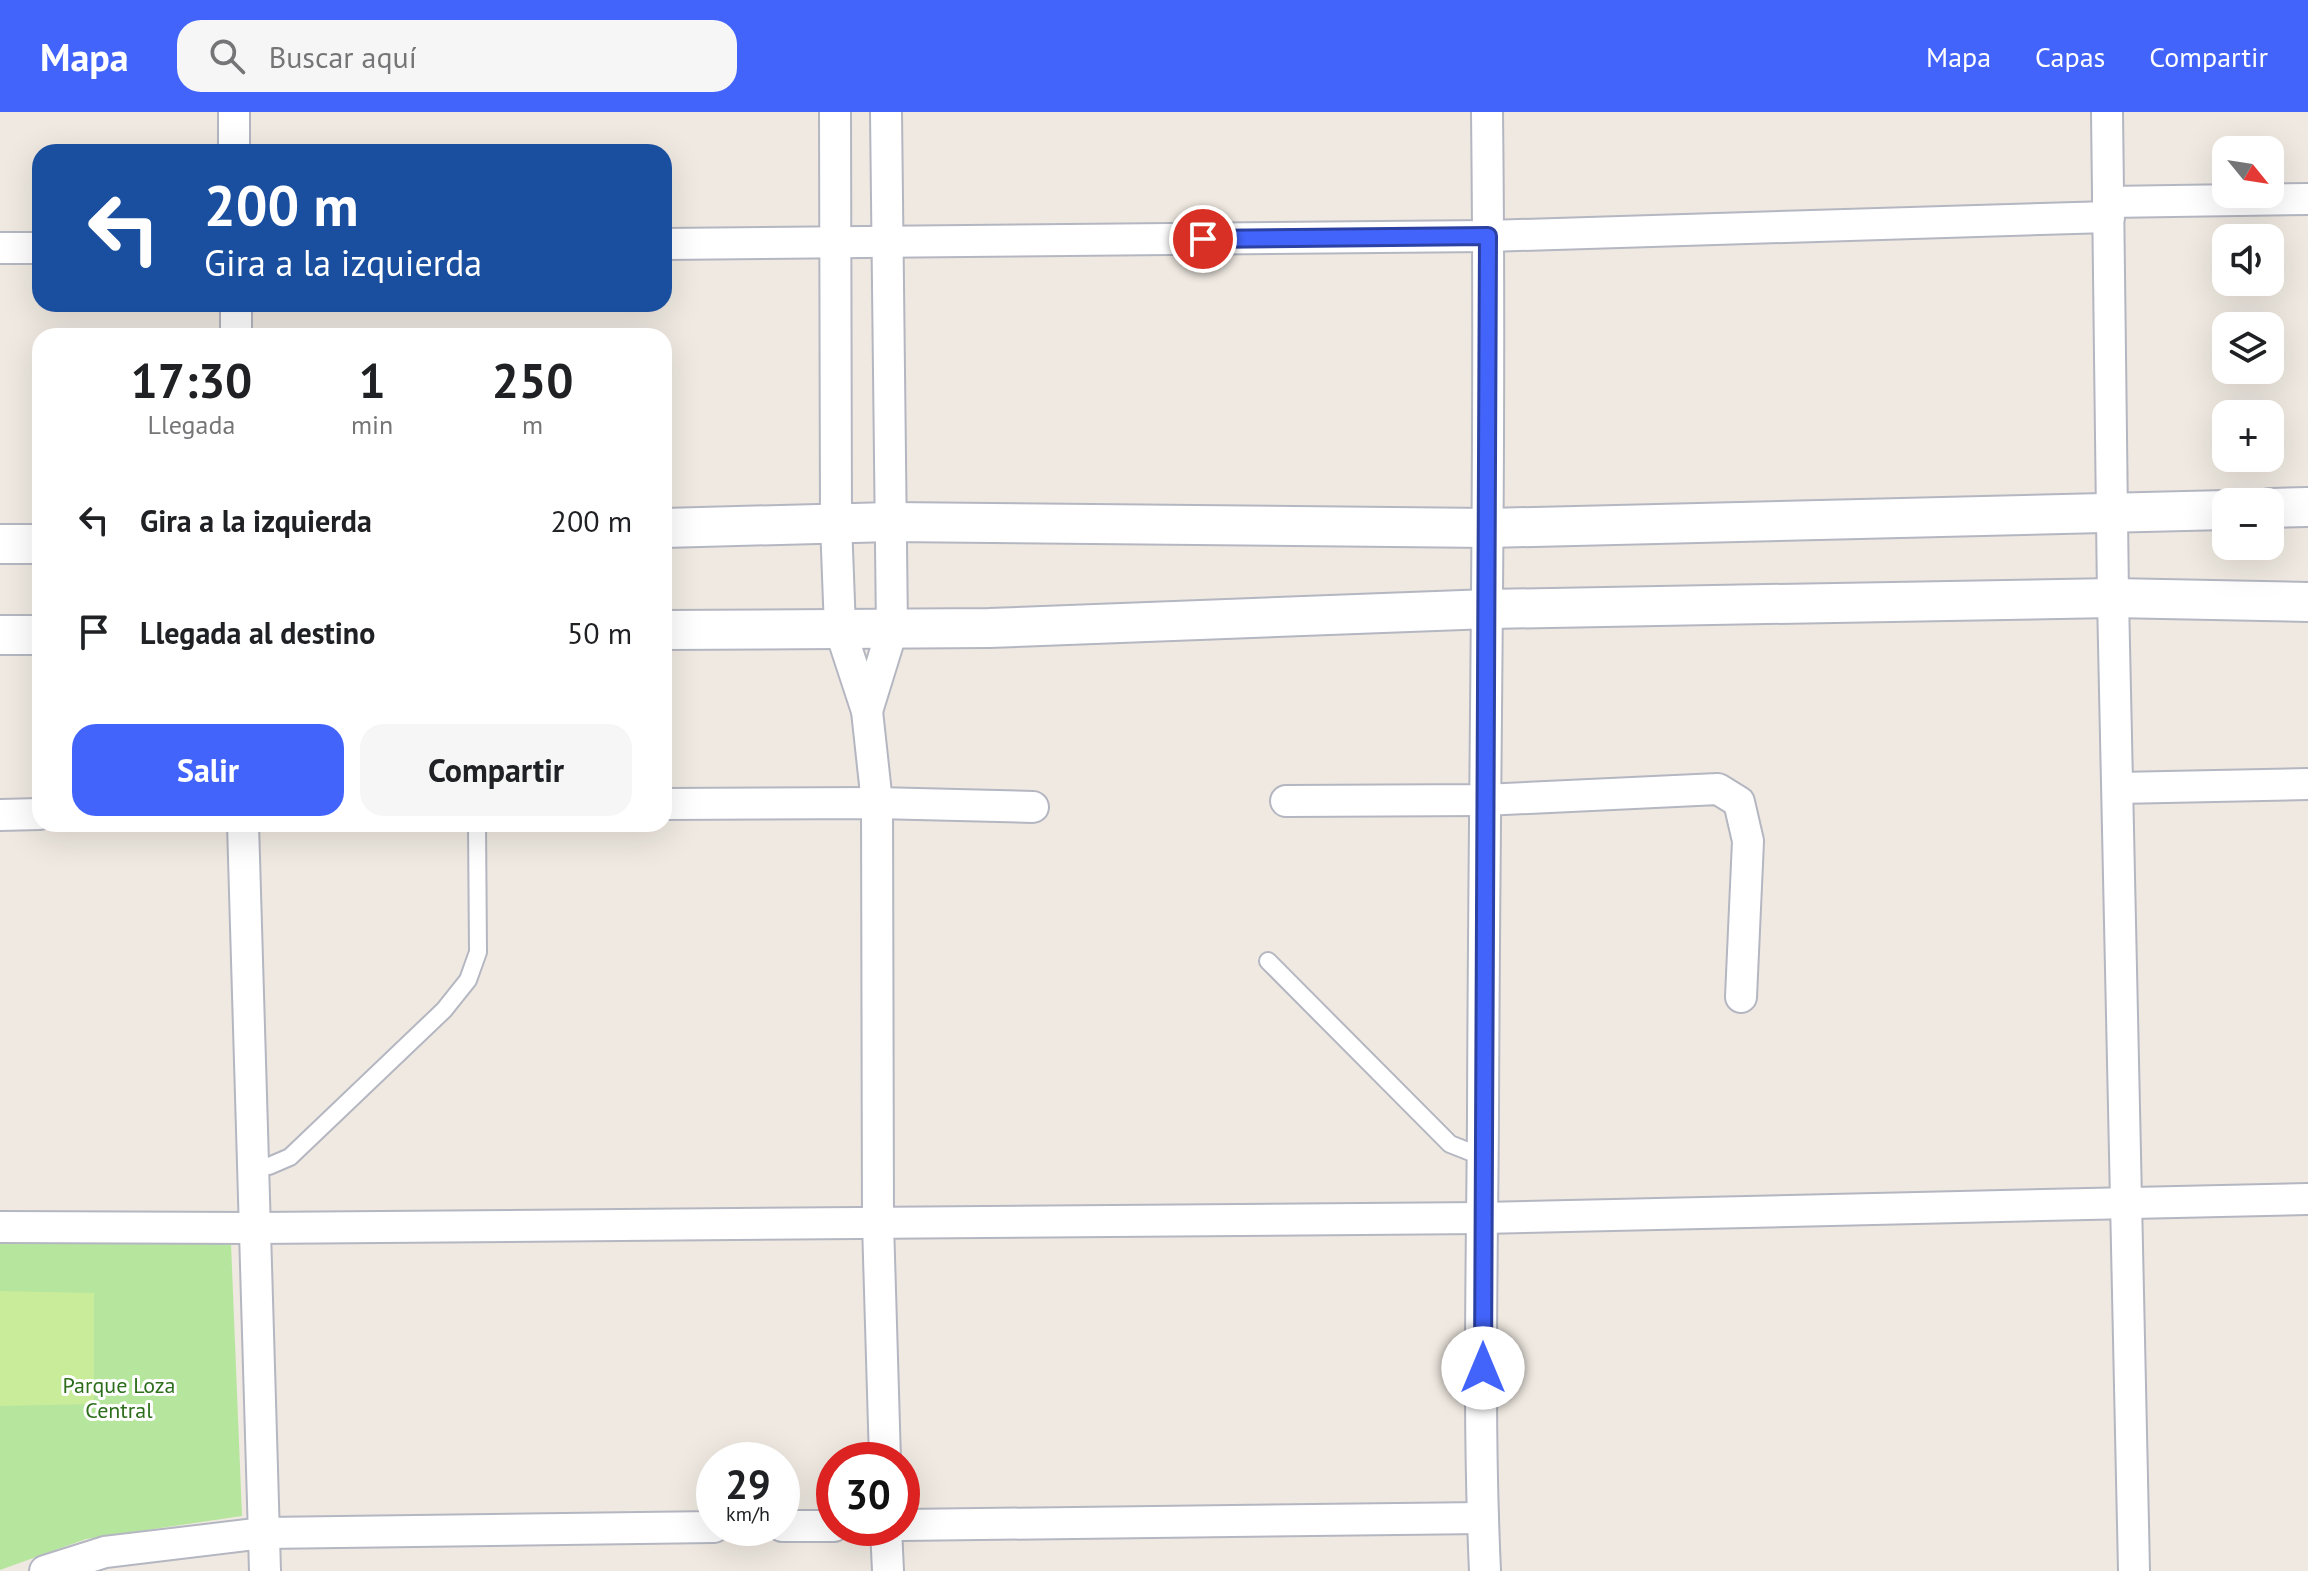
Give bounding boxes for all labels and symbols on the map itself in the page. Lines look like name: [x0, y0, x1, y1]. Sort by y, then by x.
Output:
north arrow: [2212, 136, 2284, 208]
pin: [1169, 205, 1237, 273]
position arrow: [1441, 1326, 1525, 1410]
park label: Parque Loza Central: [63, 1371, 175, 1424]
speed limit sign: 30: [816, 1442, 920, 1546]

